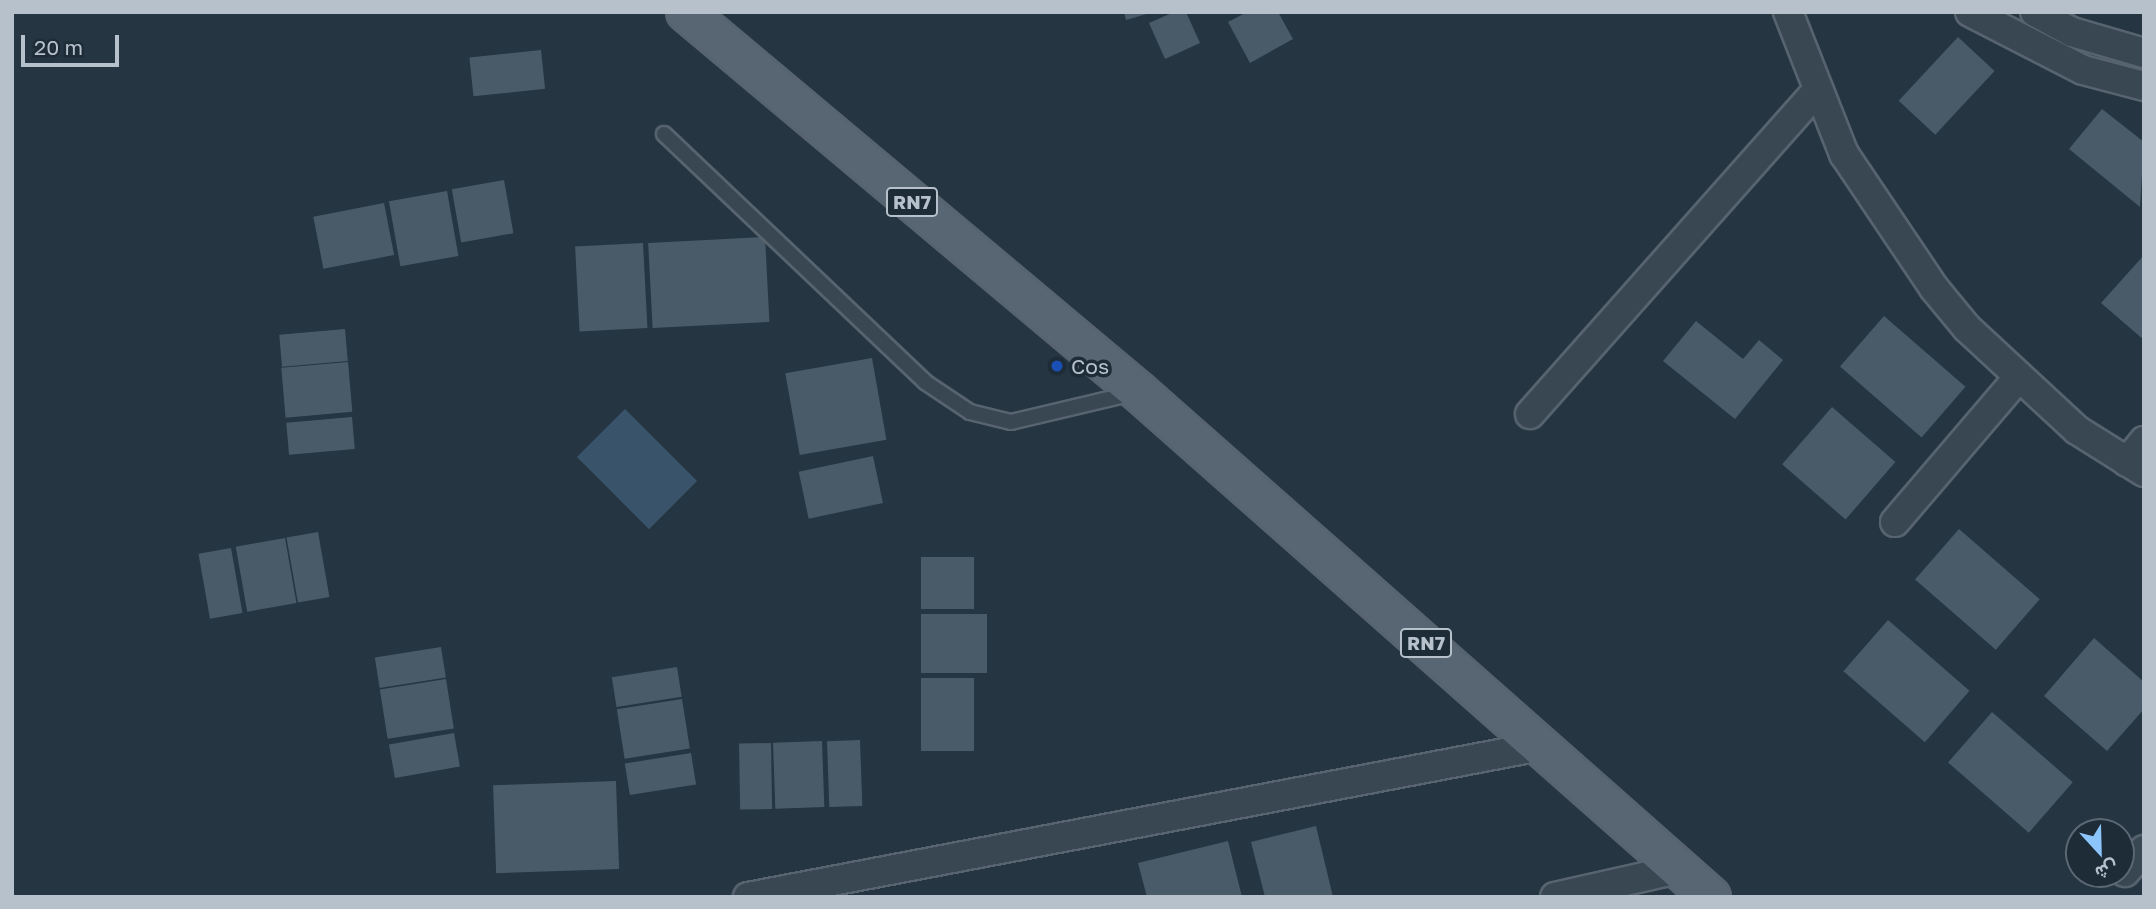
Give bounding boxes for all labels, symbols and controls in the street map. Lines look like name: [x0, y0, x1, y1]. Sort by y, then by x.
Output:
scale bar: [24, 21, 122, 65]
text: 20 m: [34, 34, 83, 60]
road number: RN7: [886, 186, 938, 218]
place label: Cos: [1071, 353, 1109, 379]
marker: Cos: [1049, 358, 1065, 374]
road number: RN7: [1400, 628, 1452, 658]
north arrow: [2065, 818, 2135, 888]
text: ش: [2092, 856, 2122, 886]

